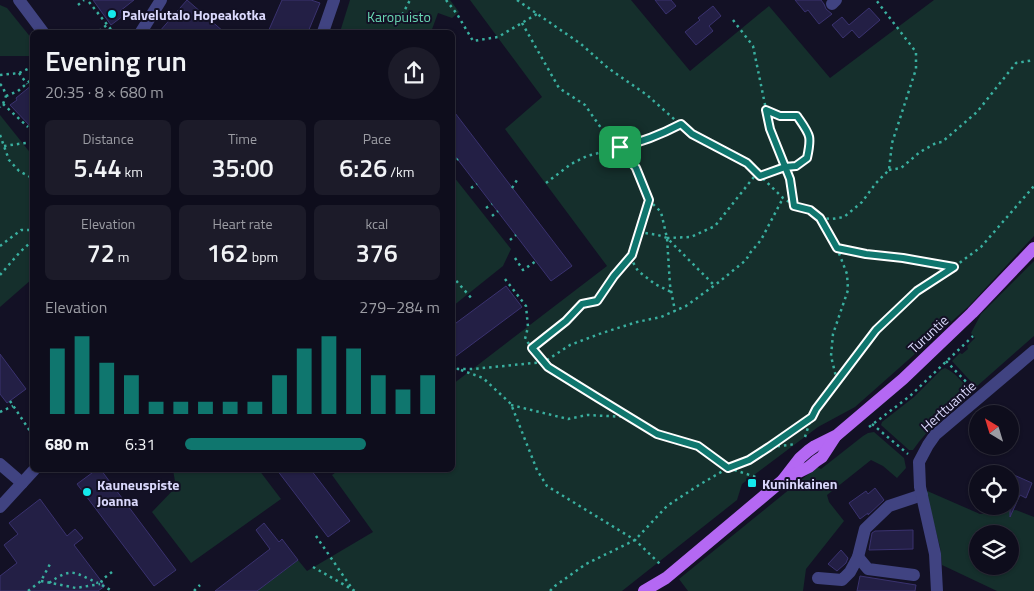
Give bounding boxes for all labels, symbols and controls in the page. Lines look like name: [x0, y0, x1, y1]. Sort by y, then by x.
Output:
place label: Palvelutalo Hopeakotka: [122, 4, 266, 25]
park label: Karopuisto: [367, 6, 431, 27]
marker: Palvelutalo Hopeakotka: [106, 8, 118, 20]
text: Evening run: [45, 39, 187, 82]
button: share: [388, 47, 440, 99]
text: 20:35 · 8 × 680 m: [45, 80, 164, 104]
pin: [599, 126, 641, 168]
text: Distance: [83, 128, 134, 149]
text: Time: [228, 128, 257, 149]
text: Pace: [363, 128, 391, 149]
icon: arrive: [606, 133, 634, 161]
text: 5.44: [73, 149, 121, 187]
text: 35:00: [212, 149, 273, 187]
text: 6:26: [339, 149, 387, 187]
text: km: [121, 161, 143, 182]
text: /km: [387, 161, 414, 182]
text: Elevation: [81, 213, 135, 234]
text: Heart rate: [212, 213, 273, 234]
text: kcal: [365, 213, 388, 234]
text: 72: [87, 234, 115, 272]
text: 162: [207, 234, 249, 272]
text: 376: [356, 234, 398, 272]
text: m: [115, 246, 130, 267]
text: bpm: [249, 246, 278, 267]
text: Elevation: [45, 295, 107, 319]
text: 279–284 m: [359, 295, 440, 319]
street label: Turuntie: [903, 310, 953, 358]
street label: Herttuantie: [916, 375, 980, 437]
north arrow: [969, 405, 1019, 455]
map controls: [969, 405, 1019, 575]
text: 680 m: [45, 432, 89, 456]
text: 6:31: [125, 432, 155, 456]
button: locate: [969, 465, 1019, 515]
place label: Kuninkainen: [762, 473, 838, 494]
place label: Kauneuspiste Joanna: [97, 474, 179, 511]
marker: Kuninkainen: [746, 477, 758, 489]
marker: Kauneuspiste Joanna: [81, 486, 93, 498]
button: layers: [969, 525, 1019, 575]

